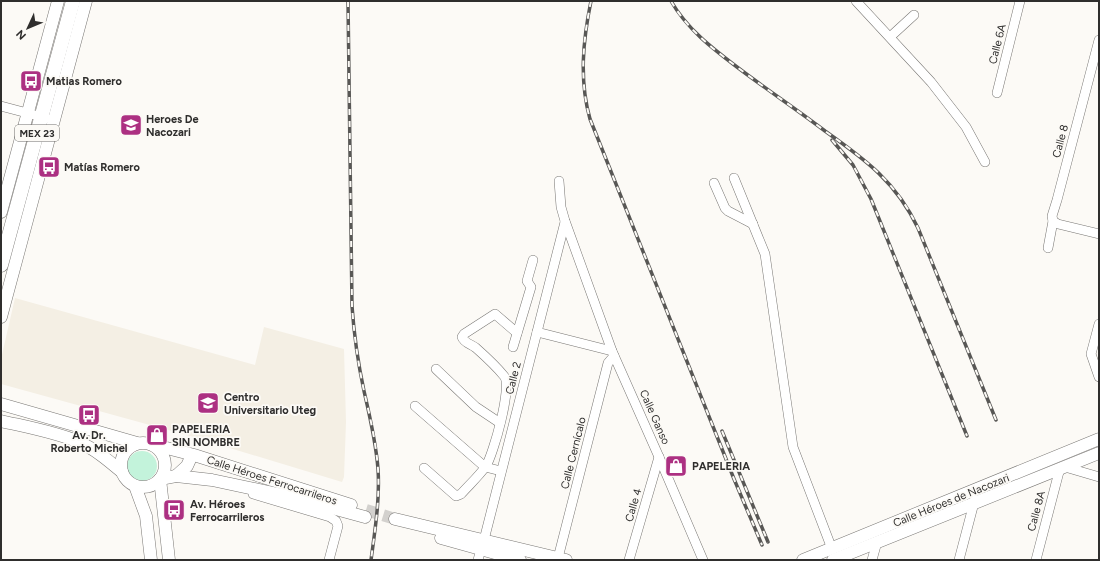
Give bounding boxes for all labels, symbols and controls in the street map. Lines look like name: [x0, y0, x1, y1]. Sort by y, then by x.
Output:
north arrow: [8, 8, 48, 48]
street label: Calle 6A: [986, 22, 1009, 65]
text: N: [14, 27, 29, 42]
bus stop icon: Matias Romero: [18, 68, 44, 94]
place label: Matias Romero: [46, 75, 123, 88]
school or university icon: Heroes De Nacozari: [118, 112, 144, 138]
place label: Heroes De Nacozari: [146, 113, 199, 139]
street label: Calle 8: [1050, 123, 1071, 159]
road number: MEX 23: [15, 125, 59, 141]
bus stop icon: Matías Romero: [36, 154, 62, 180]
place label: Matías Romero: [64, 161, 141, 174]
street label: Calle 2: [503, 360, 524, 396]
street label: Calle Ganso: [637, 388, 672, 447]
school or university icon: Centro Universitario Uteg: [195, 390, 221, 416]
place label: Centro Universitario Uteg: [224, 391, 316, 417]
bus stop icon: Av. Dr. Roberto Michel: [76, 402, 102, 428]
street label: Calle Cernícalo: [558, 416, 589, 491]
shop icon: PAPELERIA SIN NOMBRE: [144, 422, 170, 448]
place label: PAPELERIA SIN NOMBRE: [172, 423, 240, 449]
place label: Av. Dr. Roberto Michel: [50, 429, 128, 455]
street label: Calle Héroes Ferrocarrileros: [205, 453, 339, 508]
shop icon: PAPELERIA: [663, 453, 689, 479]
place label: PAPELERIA: [692, 460, 750, 473]
street label: Calle Héroes de Nacozari: [891, 471, 1011, 530]
street label: Calle 4: [623, 487, 644, 523]
street label: Calle 8A: [1025, 489, 1048, 533]
bus stop icon: Av. Héroes Ferrocarrileros: [161, 497, 187, 523]
place label: Av. Héroes Ferrocarrileros: [190, 498, 264, 524]

